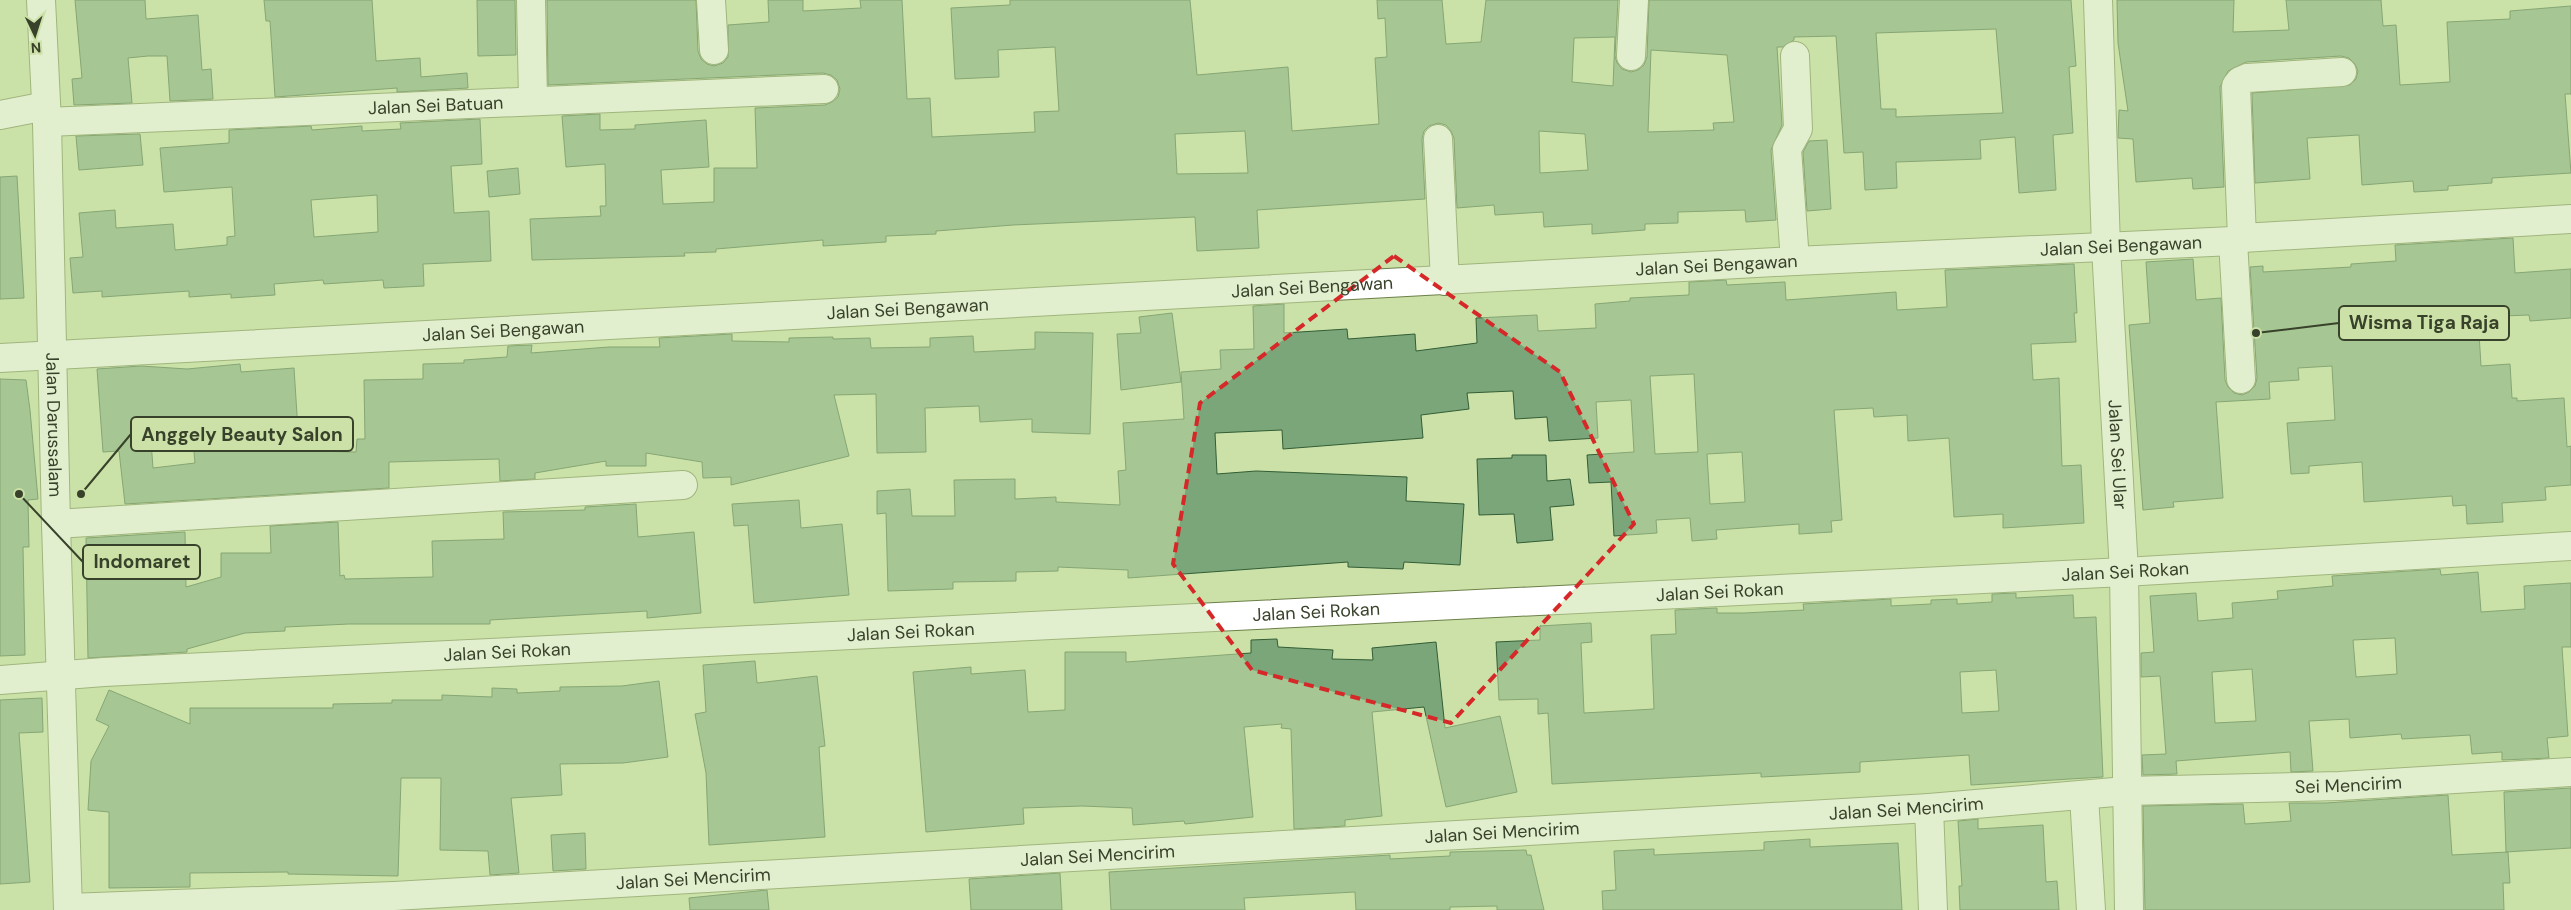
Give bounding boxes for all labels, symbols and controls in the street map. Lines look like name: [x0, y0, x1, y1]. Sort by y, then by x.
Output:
north arrow: [10, 10, 60, 60]
text: N: [30, 39, 42, 57]
street label: Jalan Sei Batuan: [367, 91, 504, 120]
street label: Jalan Sei Bengawan: [2039, 230, 2203, 262]
street label: Jalan Sei Bengawan: [1635, 249, 1798, 282]
street label: Jalan Sei Bengawan: [1230, 271, 1394, 303]
street label: Jalan Sei Bengawan: [826, 293, 989, 325]
callout: Wisma Tiga Raja: [2339, 306, 2509, 340]
text: Wisma Tiga Raja: [2349, 310, 2499, 335]
street label: Jalan Sei Bengawan: [422, 314, 585, 347]
street label: Jalan Darussalam: [40, 352, 67, 497]
street label: Jalan Sei Ular: [2102, 399, 2133, 510]
callout: Anggely Beauty Salon: [131, 417, 353, 451]
text: Anggely Beauty Salon: [141, 422, 343, 447]
callout: Indomaret: [83, 545, 200, 579]
text: Indomaret: [93, 549, 191, 574]
street label: Jalan Sei Rokan: [2061, 556, 2190, 587]
street label: Jalan Sei Rokan: [1655, 577, 1784, 607]
street label: Jalan Sei Rokan: [1252, 597, 1381, 627]
street label: Jalan Sei Rokan: [846, 617, 975, 647]
street label: Jalan Sei Rokan: [443, 637, 572, 667]
street label: Sei Mencirim: [2295, 770, 2403, 799]
street label: Jalan Sei Mencirim: [1828, 791, 1985, 826]
street label: Jalan Sei Mencirim: [1424, 816, 1580, 849]
street label: Jalan Sei Mencirim: [1020, 839, 1176, 872]
street label: Jalan Sei Mencirim: [615, 862, 771, 895]

